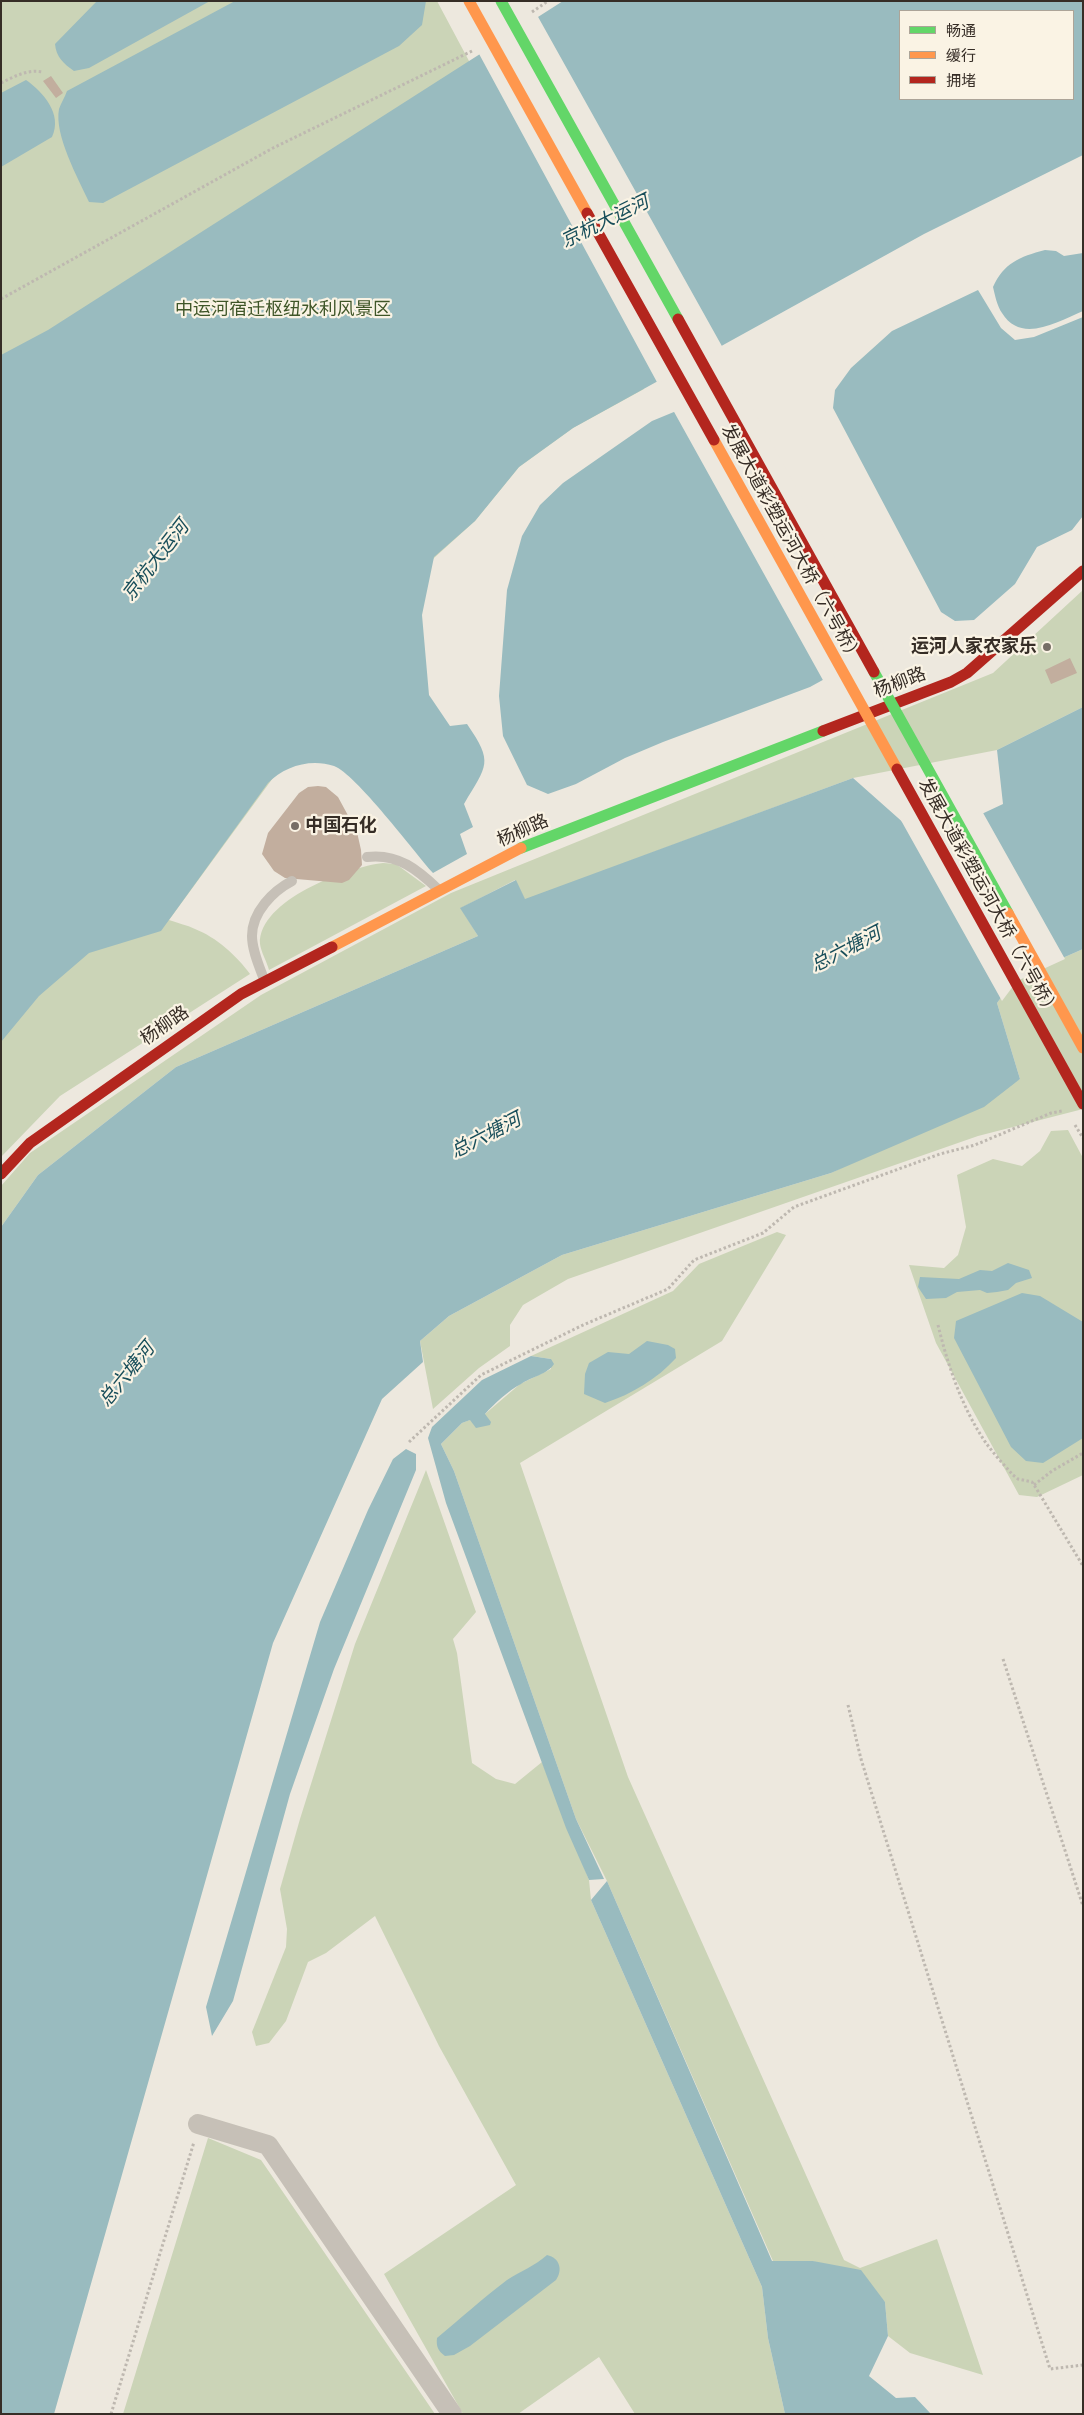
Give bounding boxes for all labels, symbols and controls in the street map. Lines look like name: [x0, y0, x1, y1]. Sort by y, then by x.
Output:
legend: [899, 10, 1074, 100]
text: 畅通: [946, 22, 976, 40]
text: 缓行: [946, 47, 976, 65]
text: 拥堵: [946, 72, 976, 90]
water label: 京杭大运河: [557, 191, 653, 253]
park label: 中运河宿迁枢纽水利风景区: [175, 299, 391, 321]
street label: 发展大道彩塑运河大桥（六号桥）: [716, 421, 866, 667]
water label: 京杭大运河: [118, 517, 194, 605]
place label: 运河人家农家乐: [911, 636, 1037, 658]
marker: 运河人家农家乐: [1041, 641, 1053, 653]
street label: 杨柳路: [871, 663, 929, 703]
street label: 发展大道彩塑运河大桥（六号桥）: [913, 775, 1063, 1021]
street label: 杨柳路: [494, 810, 552, 852]
place label: 中国石化: [305, 815, 377, 837]
marker: 中国石化: [289, 820, 301, 832]
water label: 总六塘河: [807, 923, 885, 977]
street label: 杨柳路: [137, 1002, 193, 1050]
water label: 总六塘河: [447, 1109, 525, 1163]
water label: 总六塘河: [94, 1338, 160, 1412]

